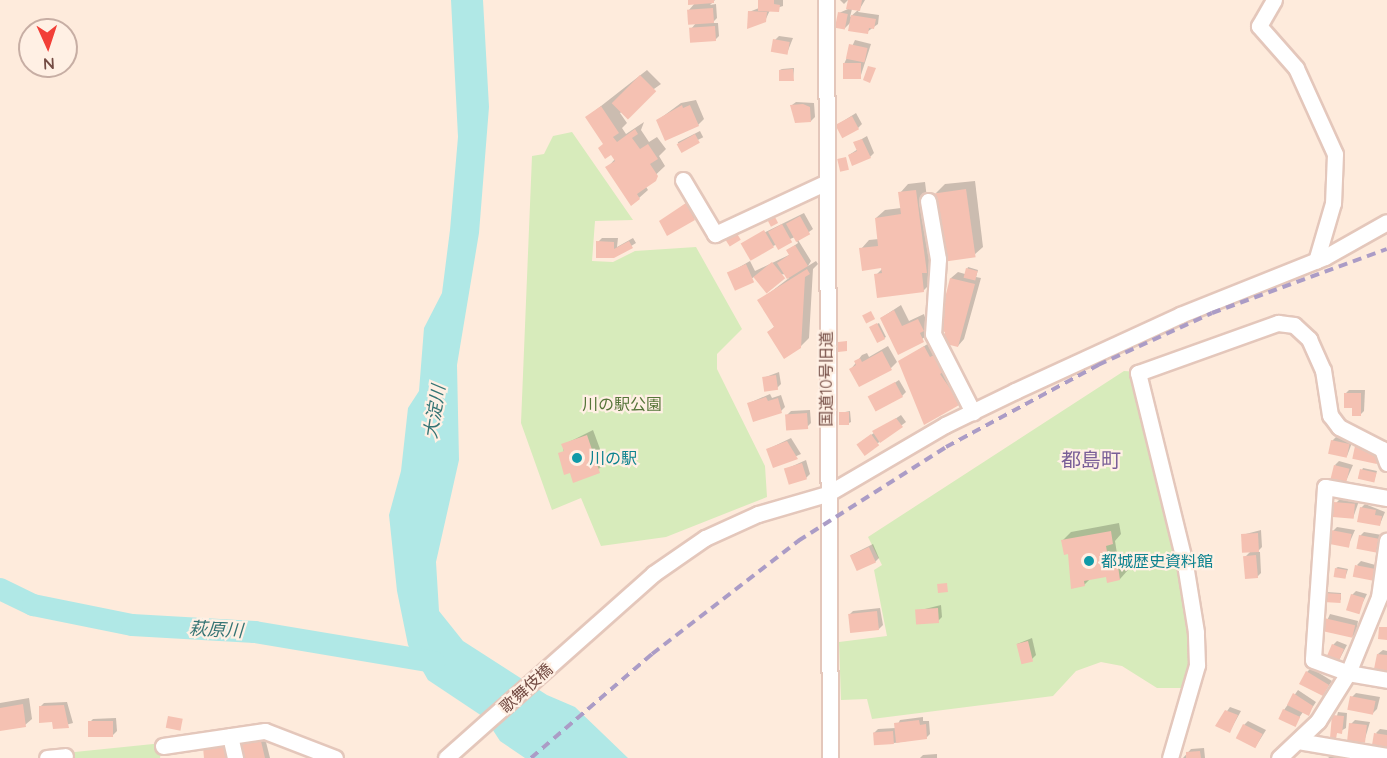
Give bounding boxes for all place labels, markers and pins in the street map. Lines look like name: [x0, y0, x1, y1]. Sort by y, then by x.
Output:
place label: 川の駅: [589, 448, 637, 468]
marker: 川の駅: [570, 451, 584, 465]
place label: 都城歴史資料館: [1101, 551, 1213, 571]
marker: 都城歴史資料館: [1082, 554, 1096, 568]

